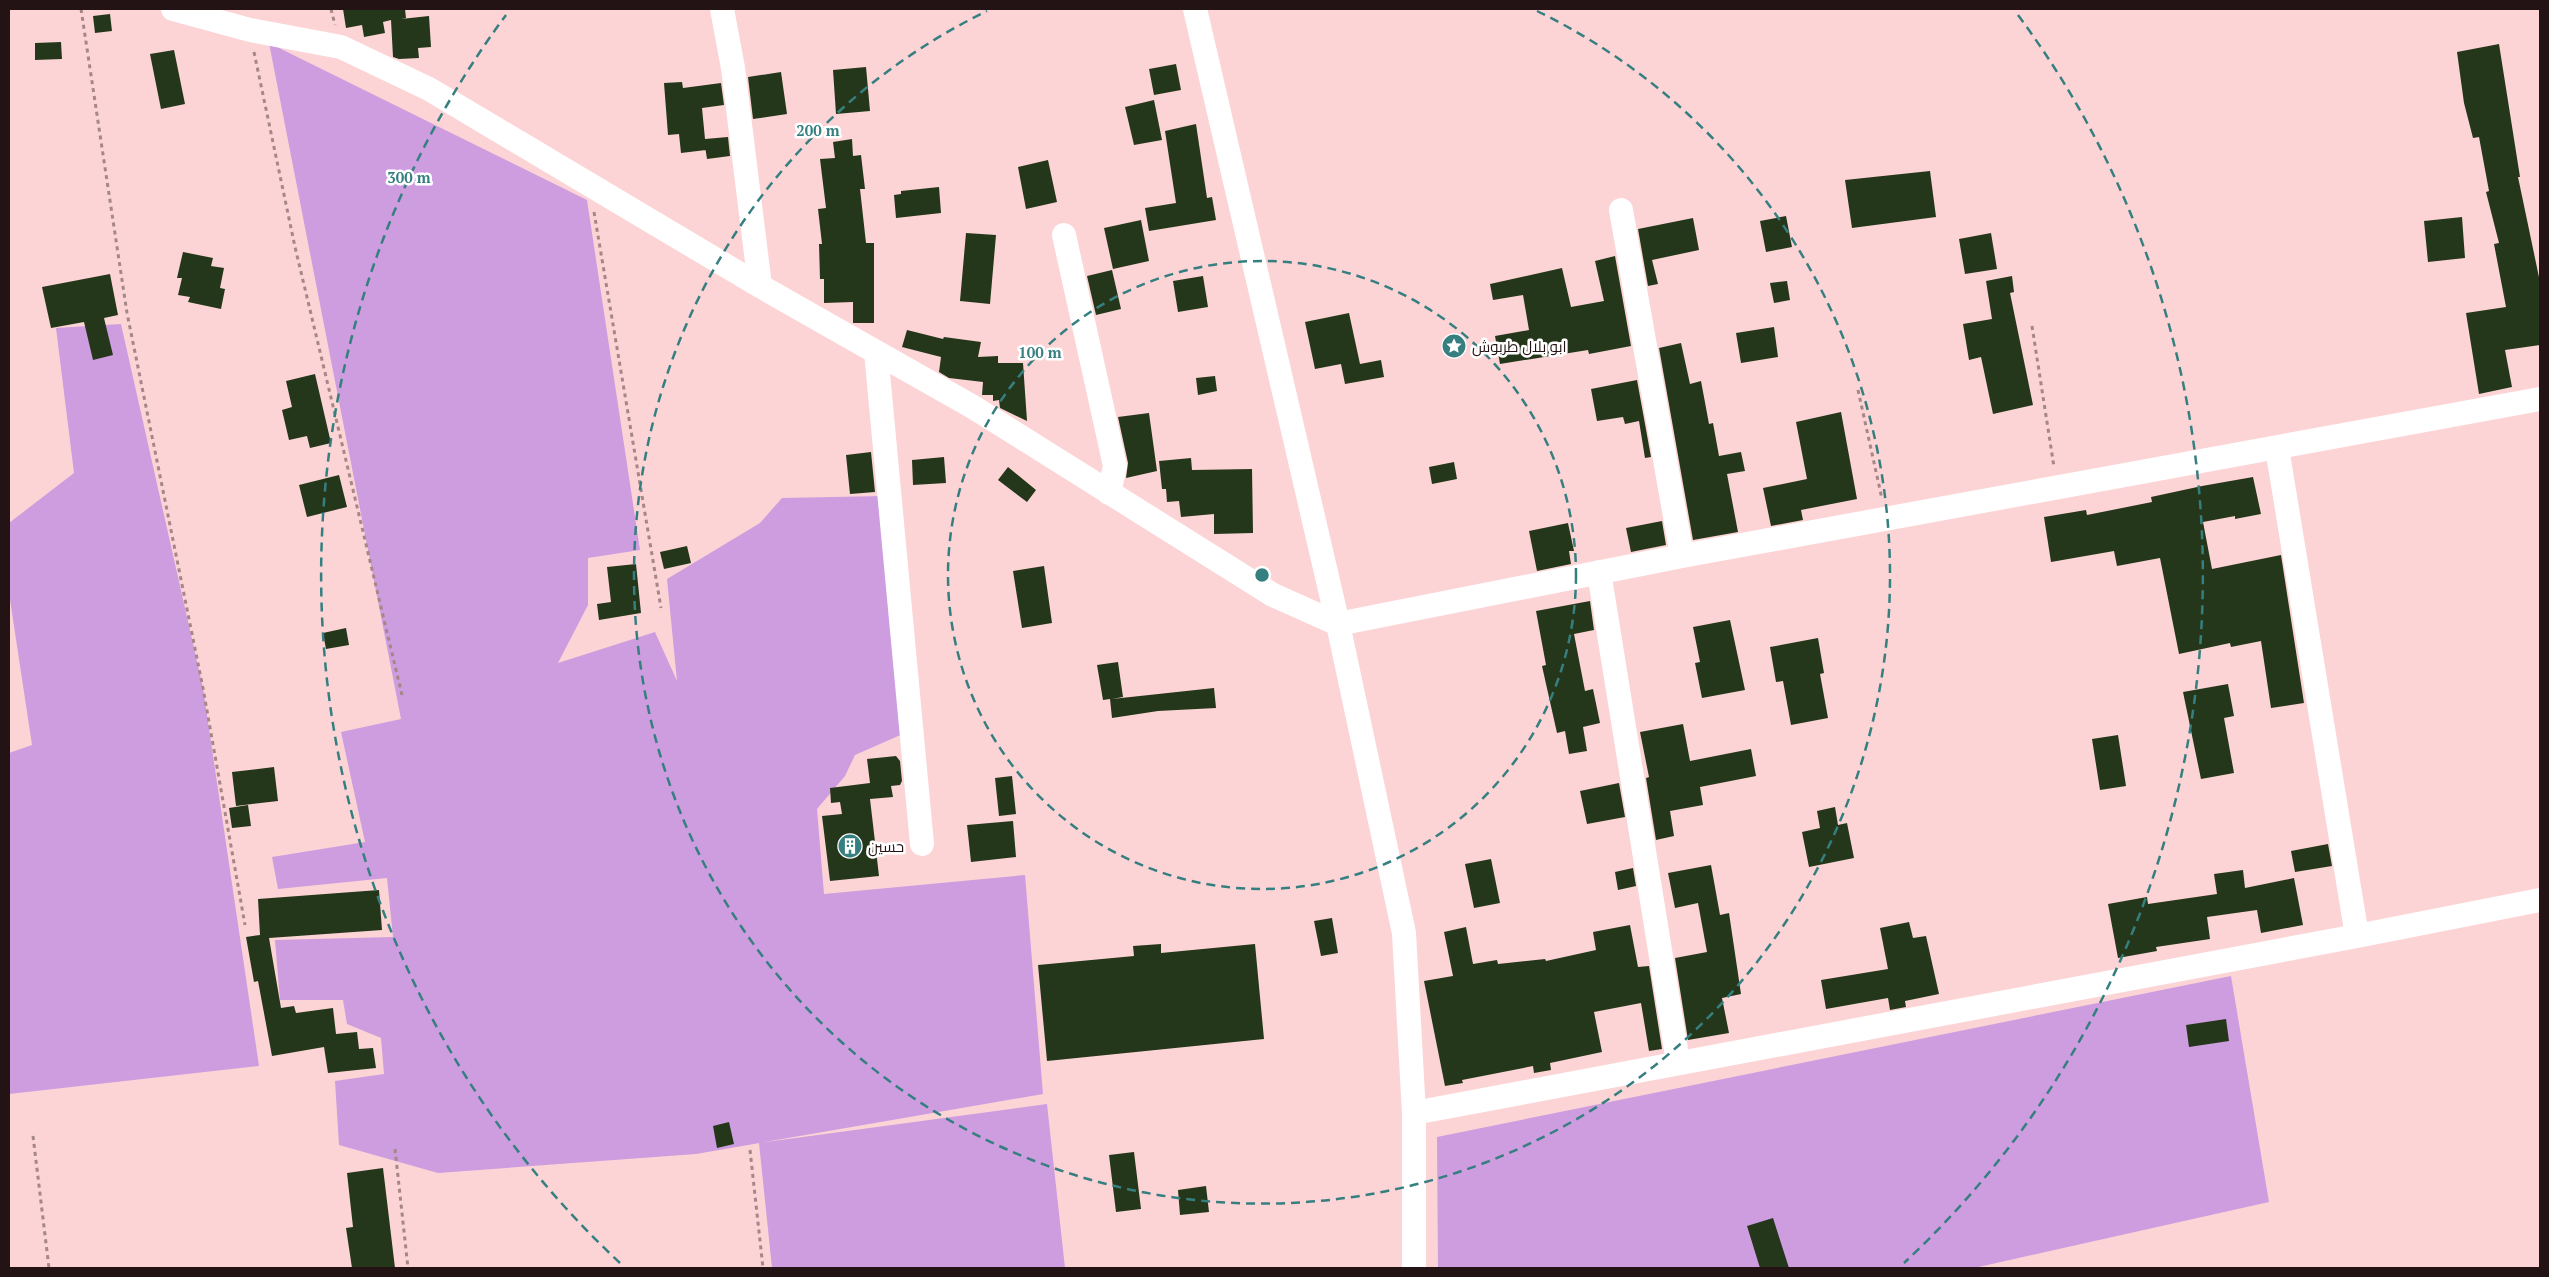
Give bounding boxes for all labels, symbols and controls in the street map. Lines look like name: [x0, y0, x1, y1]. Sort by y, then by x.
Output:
text: 200 m: [796, 120, 840, 140]
text: 300 m: [387, 167, 431, 187]
place icon: ابو بلال طربوش: [1441, 333, 1467, 359]
place label: ابو بلال طربوش: [1472, 336, 1567, 357]
text: 100 m: [1018, 342, 1062, 362]
centre of rings: [1253, 566, 1271, 584]
building icon: حسين: [837, 833, 863, 859]
place label: حسين: [868, 836, 904, 857]

